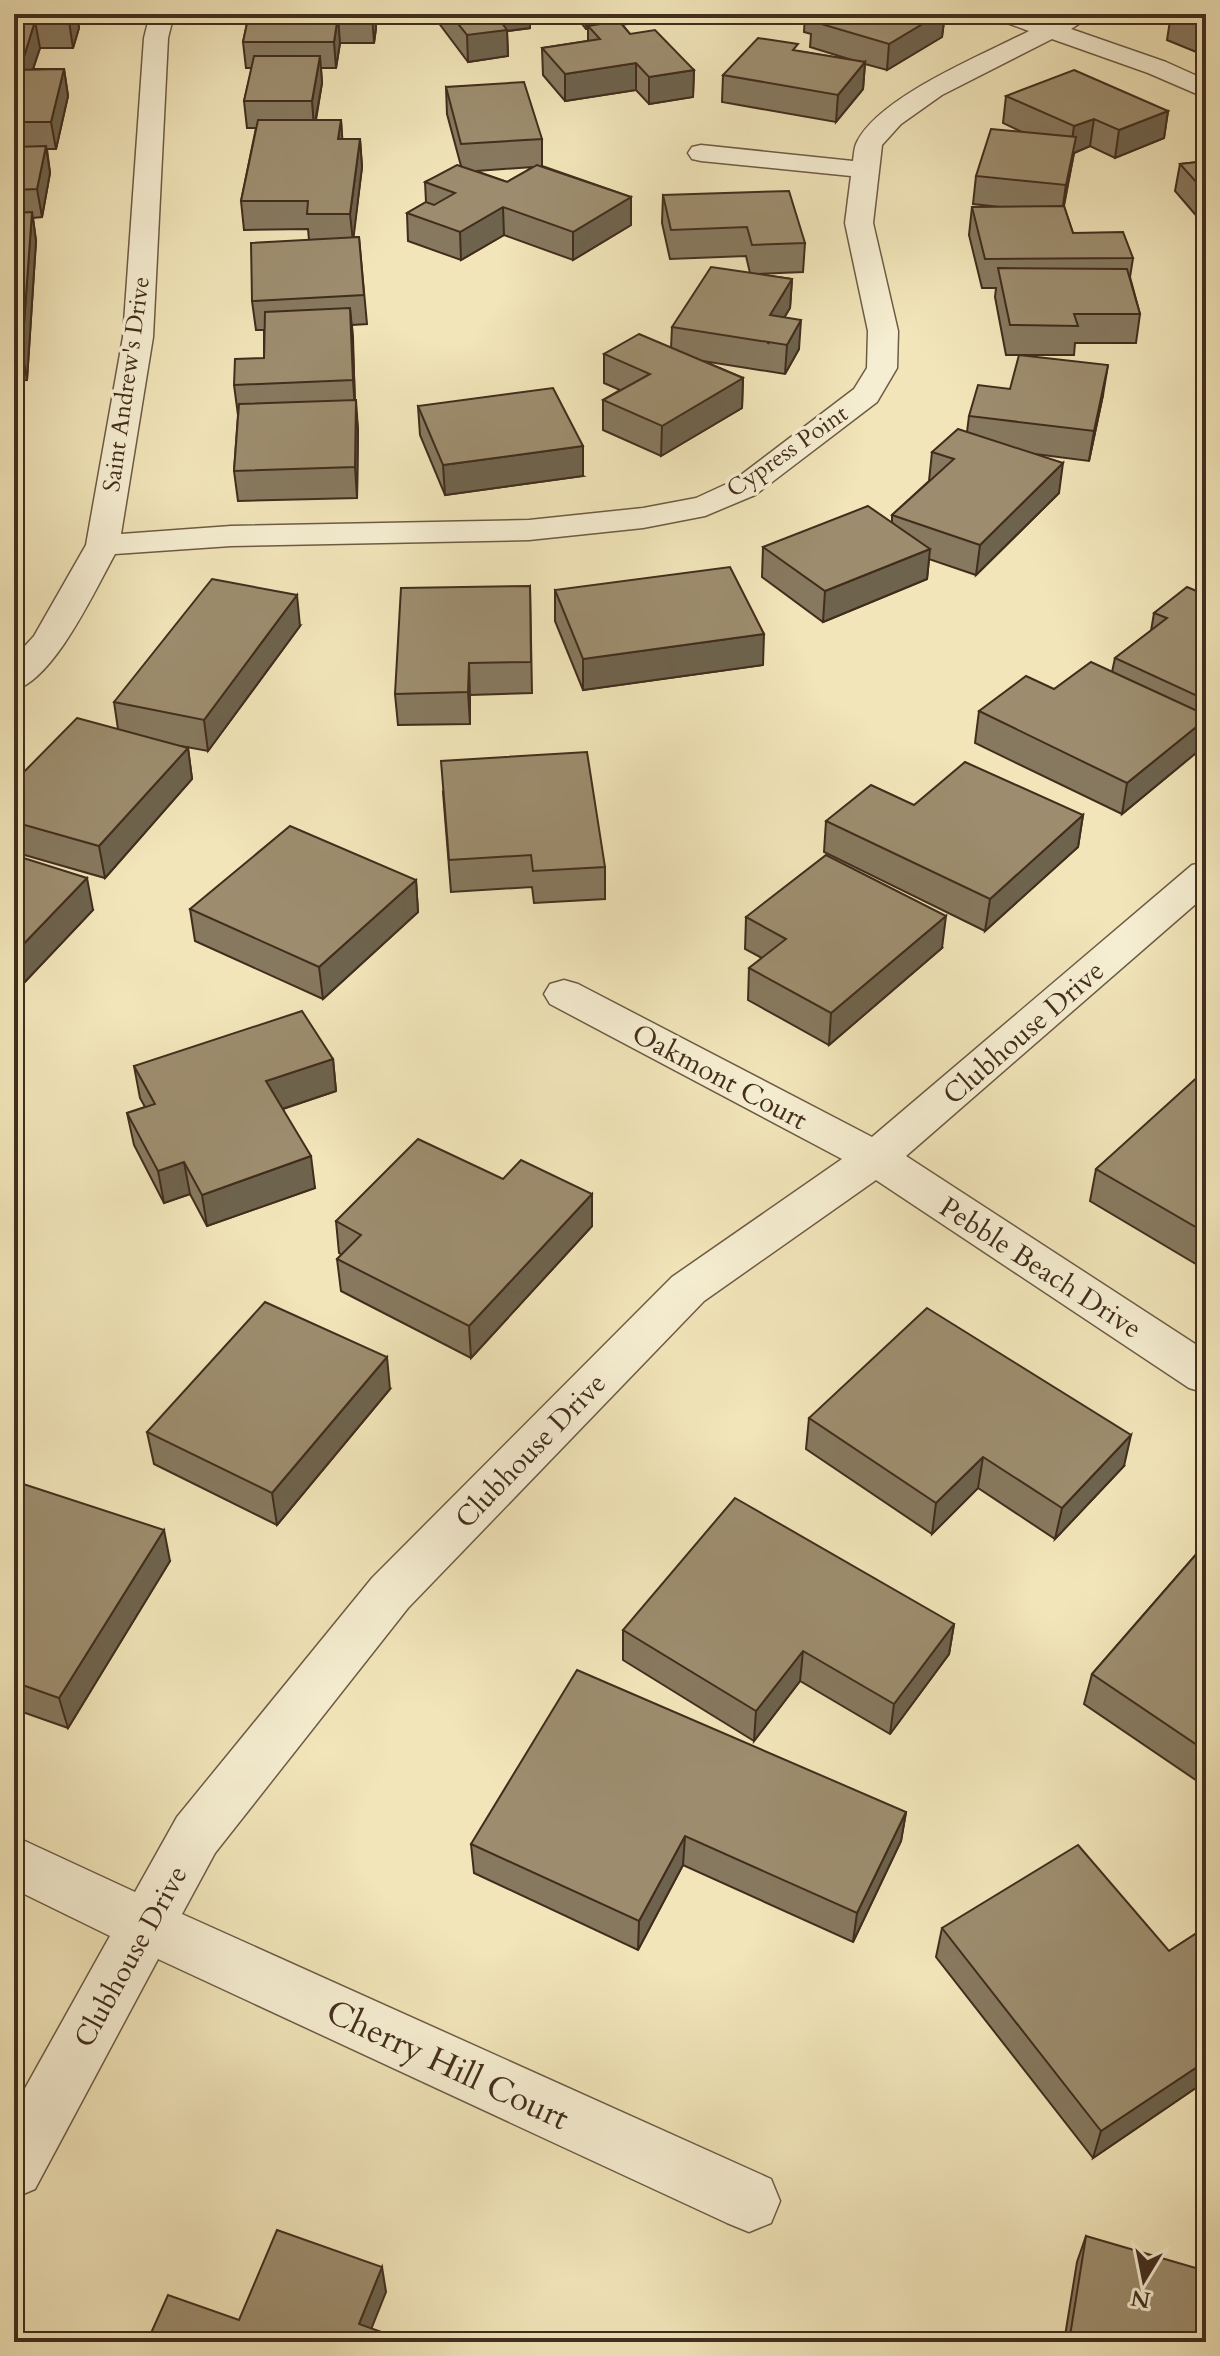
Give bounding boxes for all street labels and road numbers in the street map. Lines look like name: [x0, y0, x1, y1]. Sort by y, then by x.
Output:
street label: Saint Andrew's Drive: [95, 274, 158, 494]
street label: Cypress Point: [720, 397, 855, 505]
street label: Clubhouse Drive: [935, 952, 1112, 1113]
street label: Oakmont Court: [625, 1015, 814, 1139]
street label: Pebble Beach Drive: [932, 1188, 1149, 1347]
street label: Clubhouse Drive: [447, 1365, 615, 1537]
street label: Clubhouse Drive: [65, 1859, 196, 2054]
street label: Cherry Hill Court: [319, 1989, 577, 2141]

